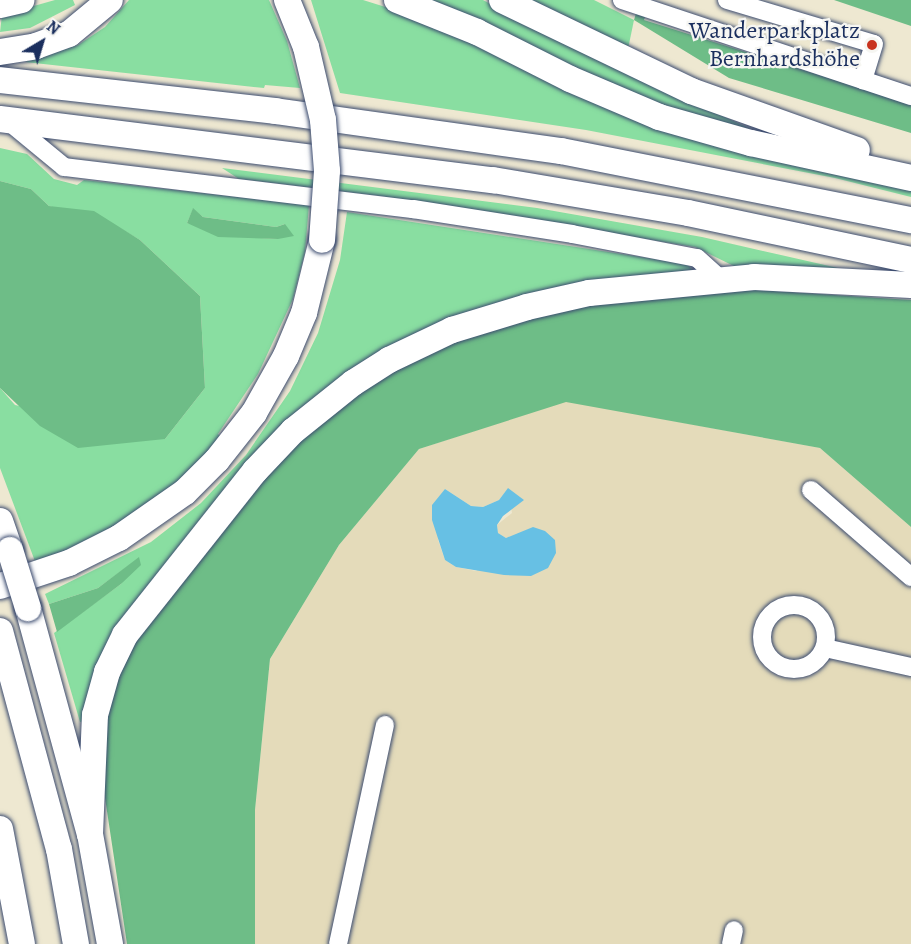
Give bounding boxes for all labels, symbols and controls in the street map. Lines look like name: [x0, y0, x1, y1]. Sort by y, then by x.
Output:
north arrow: [12, 12, 72, 72]
text: N: [42, 16, 64, 40]
place label: Wanderparkplatz Bernhardshöhe: [689, 17, 860, 73]
marker: Wanderparkplatz Bernhardshöhe: [865, 38, 879, 52]

